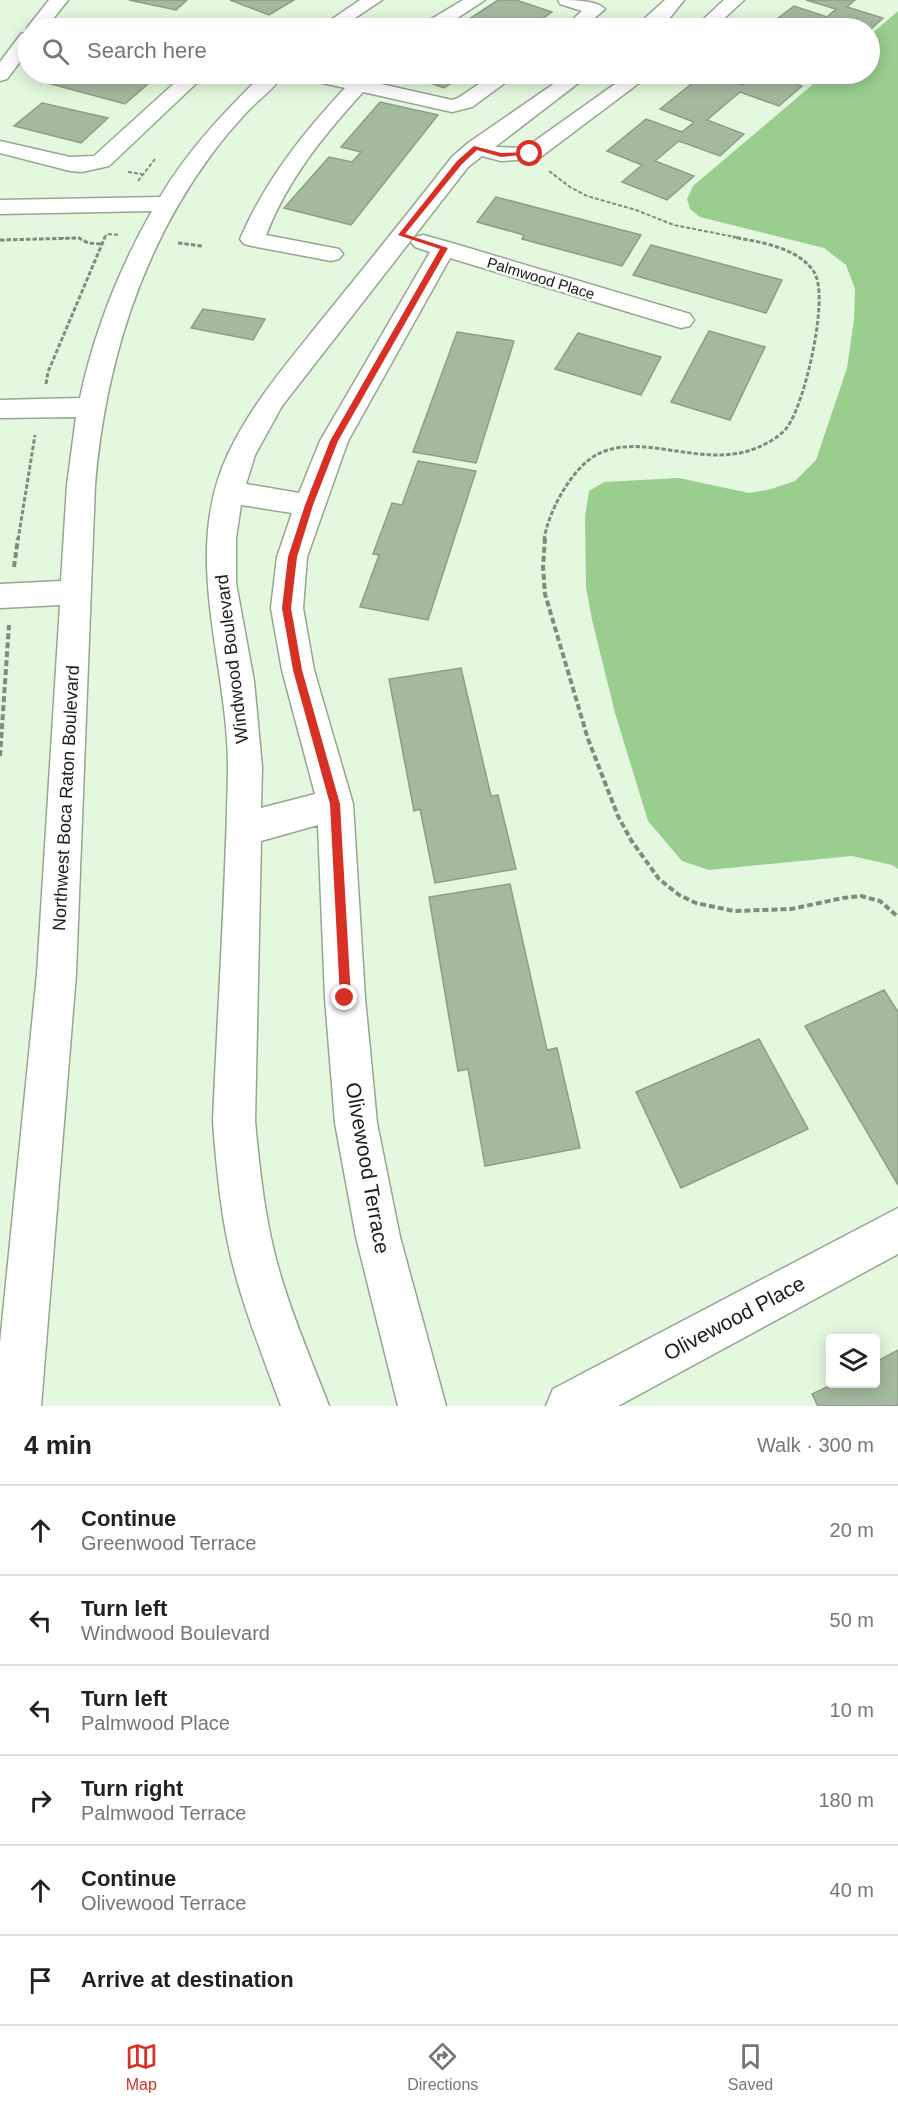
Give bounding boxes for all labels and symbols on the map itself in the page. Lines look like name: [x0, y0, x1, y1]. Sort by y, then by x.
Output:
route start: [516, 140, 542, 166]
street label: Palmwood Place: [485, 254, 597, 302]
street label: Windwood Boulevard: [212, 573, 252, 745]
street label: Northwest Boca Raton Boulevard: [49, 665, 83, 931]
route end: [331, 984, 357, 1010]
street label: Olivewood Terrace: [342, 1081, 394, 1255]
street label: Olivewood Place: [660, 1271, 808, 1365]

